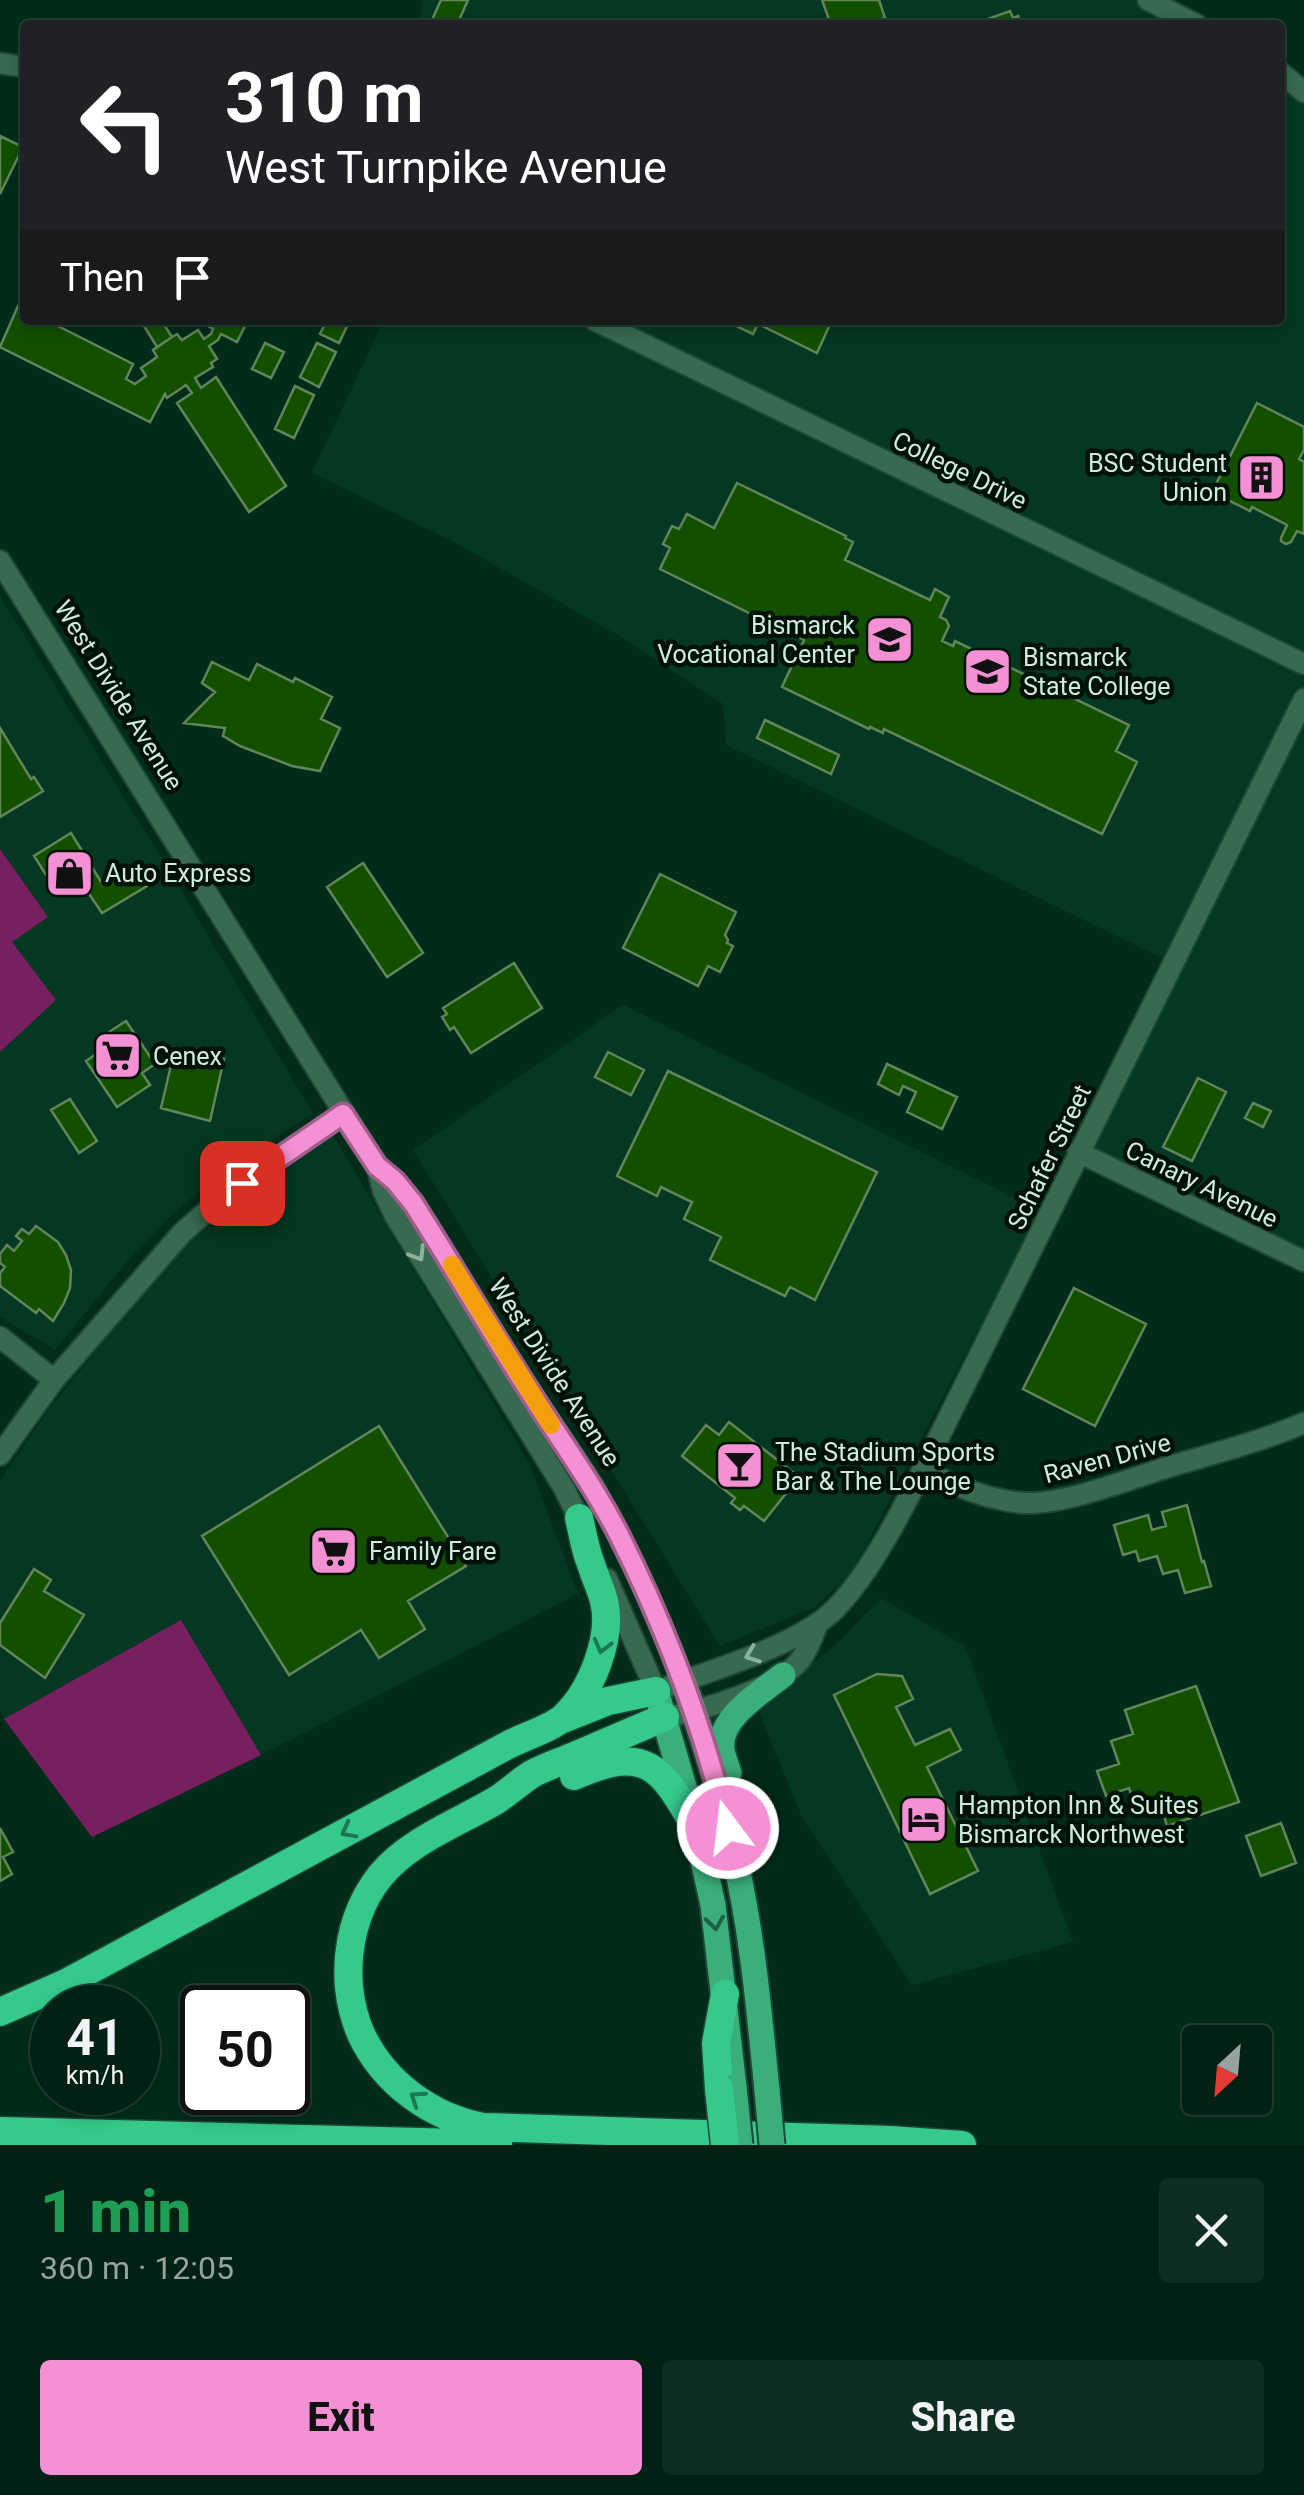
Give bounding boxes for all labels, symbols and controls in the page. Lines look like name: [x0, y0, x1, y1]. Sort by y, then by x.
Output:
text: 310 m: [225, 57, 424, 139]
icon: left: [60, 60, 190, 190]
text: West Turnpike Avenue: [225, 141, 667, 194]
icon: arrive: [165, 250, 220, 305]
text: Then: [60, 256, 145, 300]
street label: College Drive: [888, 426, 1032, 515]
place label: BSC Student Union: [1088, 449, 1227, 507]
building icon: BSC Student Union: [1236, 451, 1288, 503]
street label: West Divide Avenue: [48, 595, 189, 796]
place label: Bismarck Vocational Center: [657, 611, 856, 669]
school or university icon: Bismarck Vocational Center: [864, 613, 916, 665]
place label: Bismarck State College: [1023, 643, 1171, 701]
school or university icon: Bismarck State College: [962, 645, 1014, 697]
shop icon: Auto Express: [44, 847, 96, 899]
place label: Auto Express: [105, 859, 251, 888]
supermarket icon: Cenex: [92, 1030, 144, 1082]
place label: Cenex: [153, 1042, 222, 1071]
street label: Schafer Street: [1002, 1080, 1097, 1234]
street label: Canary Avenue: [1121, 1135, 1283, 1234]
pin: [200, 1141, 285, 1226]
icon: arrive: [215, 1156, 270, 1211]
one-way arrow: [406, 1243, 425, 1261]
street label: West Divide Avenue: [483, 1273, 626, 1472]
street label: Raven Drive: [1040, 1428, 1174, 1489]
place label: The Stadium Sports Bar & The Lounge: [775, 1438, 995, 1496]
bar icon: The Stadium Sports Bar & The Lounge: [714, 1440, 766, 1492]
supermarket icon: Family Fare: [308, 1525, 360, 1577]
place label: Family Fare: [369, 1537, 497, 1566]
one-way arrow: [592, 1637, 613, 1654]
one-way arrow: [744, 1643, 762, 1663]
position arrow: [676, 1776, 780, 1880]
place label: Hampton Inn & Suites Bismarck Northwest: [958, 1791, 1199, 1849]
hotel icon: Hampton Inn & Suites Bismarck Northwest: [897, 1793, 949, 1845]
one-way arrow: [341, 1818, 359, 1838]
one-way arrow: [704, 1915, 725, 1932]
speed limit sign: 50: [180, 1985, 310, 2115]
text: 41: [66, 2009, 124, 2067]
north arrow: [1182, 2025, 1272, 2115]
map controls: [1182, 2025, 1272, 2115]
text: km/h: [66, 2061, 124, 2090]
one-way arrow: [410, 2092, 428, 2110]
text: 1 min: [40, 2176, 191, 2247]
button: close: [1159, 2178, 1264, 2283]
text: 360 m · 12:05: [40, 2249, 234, 2287]
button: Exit: [40, 2360, 642, 2475]
button: Share: [662, 2360, 1264, 2475]

